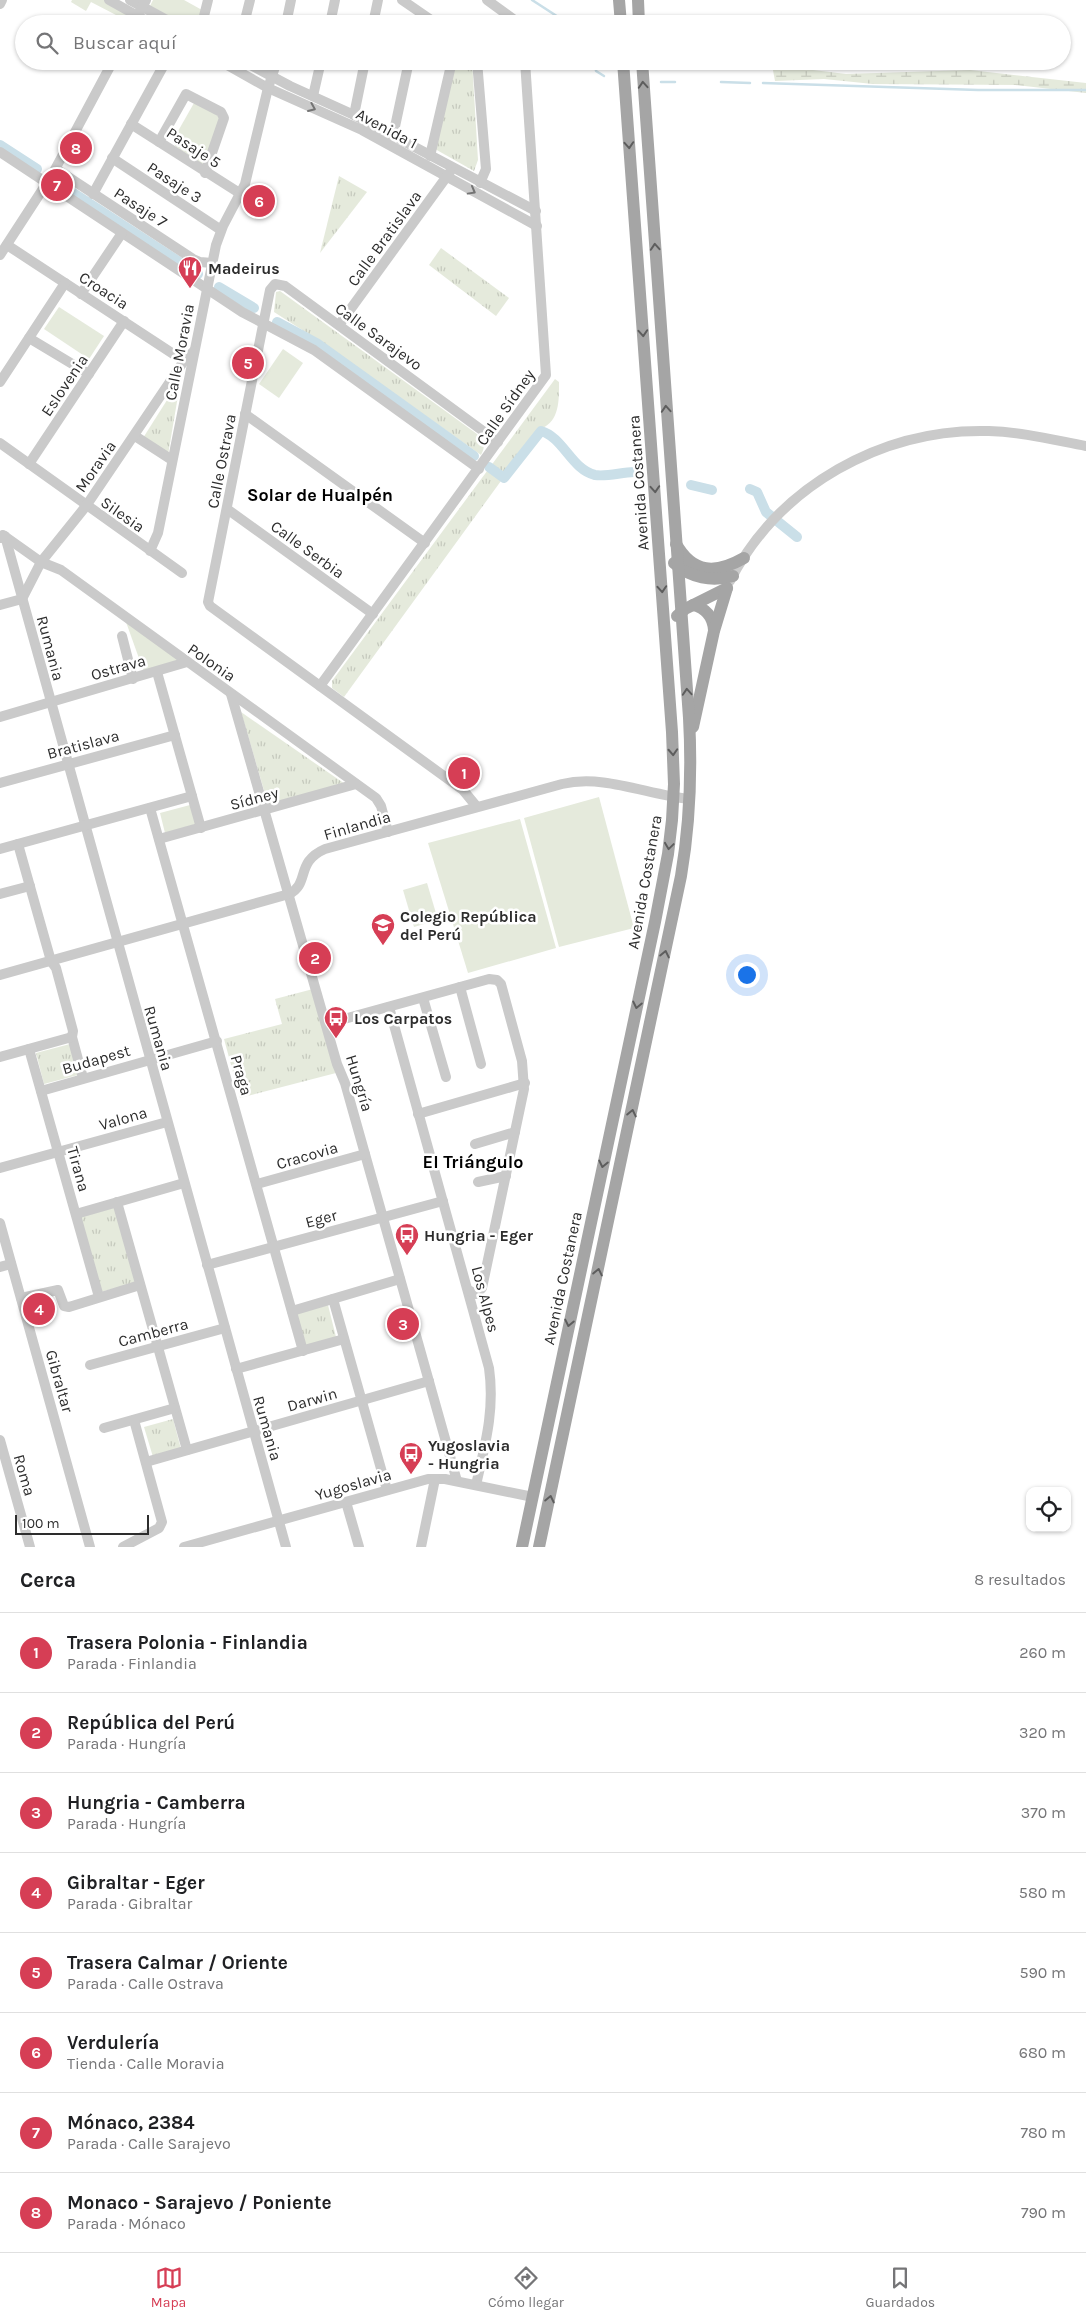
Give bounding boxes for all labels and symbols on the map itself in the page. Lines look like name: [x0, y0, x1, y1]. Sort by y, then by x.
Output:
one-way arrow: [638, 80, 649, 88]
one-way arrow: [307, 101, 316, 112]
street label: Avenida 1: [353, 104, 421, 153]
street label: Pasaje 5: [163, 123, 224, 172]
pin: 8: [60, 129, 92, 167]
one-way arrow: [624, 141, 635, 149]
street label: Pasaje 3: [144, 158, 206, 207]
pin: 7: [41, 166, 73, 204]
pin: 6: [243, 182, 275, 220]
street label: Pasaje 7: [111, 183, 171, 232]
one-way arrow: [466, 185, 475, 195]
street label: Calle Bratislava: [343, 187, 425, 290]
one-way arrow: [649, 242, 660, 250]
restaurant icon: Madeirus: [177, 255, 203, 289]
place label: Madeirus: [208, 259, 280, 278]
street label: Croacia: [75, 267, 132, 313]
street label: Calle Sarajevo: [332, 299, 426, 374]
street label: Calle Moravia: [161, 302, 198, 402]
one-way arrow: [637, 329, 648, 337]
pin: 5: [232, 344, 264, 382]
street label: Eslovenia: [37, 351, 92, 420]
street label: Calle Sídney: [472, 365, 539, 449]
one-way arrow: [661, 405, 672, 413]
street label: Calle Ostrava: [203, 412, 240, 510]
street label: Avenida Costanera: [624, 415, 653, 551]
street label: Moravia: [71, 437, 120, 496]
district label: Solar de Hualpén: [247, 484, 393, 506]
one-way arrow: [649, 486, 660, 494]
street label: Silesia: [97, 493, 148, 536]
street label: Calle Serbia: [267, 516, 348, 582]
one-way arrow: [656, 585, 667, 593]
street label: Rumania: [33, 614, 68, 683]
street label: Polonia: [184, 639, 239, 686]
street label: Ostrava: [89, 651, 148, 684]
one-way arrow: [681, 688, 692, 696]
street label: Bratislava: [45, 726, 121, 763]
one-way arrow: [668, 749, 678, 757]
pin: 1: [448, 754, 480, 792]
street label: Sídney: [228, 783, 281, 814]
street label: Finlandia: [321, 807, 393, 844]
street label: Avenida Costanera: [623, 814, 666, 951]
one-way arrow: [664, 842, 675, 850]
place label: Colegio República del Perú: [400, 907, 537, 944]
school or university icon: Colegio República del Perú: [370, 912, 396, 946]
pin: 2: [299, 939, 331, 977]
one-way arrow: [659, 949, 670, 958]
your location: [734, 962, 760, 988]
one-way arrow: [632, 1001, 643, 1010]
street label: Rumania: [140, 1004, 177, 1073]
bus stop icon: Los Carpatos: [323, 1005, 349, 1039]
place label: Los Carpatos: [354, 1009, 452, 1028]
street label: Budapest: [60, 1041, 132, 1078]
street label: Hungría: [342, 1052, 377, 1114]
street label: Praga: [227, 1053, 256, 1098]
street label: Valona: [97, 1103, 149, 1134]
one-way arrow: [626, 1108, 636, 1117]
street label: Cracovia: [274, 1138, 340, 1173]
street label: Tirana: [63, 1144, 94, 1194]
district label: El Triángulo: [423, 1151, 523, 1173]
one-way arrow: [598, 1160, 609, 1169]
street label: Eger: [303, 1205, 339, 1232]
street label: Avenida Costanera: [539, 1210, 586, 1347]
bus stop icon: Hungria - Eger: [394, 1222, 420, 1256]
place label: Hungria - Eger: [424, 1226, 534, 1245]
street label: Los Alpes: [468, 1264, 504, 1334]
one-way arrow: [592, 1267, 603, 1276]
pin: 4: [23, 1290, 55, 1328]
pin: 3: [387, 1305, 419, 1343]
street label: Camberra: [116, 1314, 190, 1351]
one-way arrow: [565, 1319, 575, 1328]
street label: Gibraltar: [42, 1348, 78, 1415]
street label: Darwin: [285, 1383, 339, 1416]
street label: Rumania: [249, 1394, 286, 1463]
place label: Yugoslavia - Hungria: [428, 1436, 510, 1473]
bus stop icon: Yugoslavia - Hungria: [398, 1441, 424, 1475]
street label: Roma: [10, 1452, 39, 1498]
street label: Yugoslavia: [313, 1465, 393, 1504]
one-way arrow: [544, 1495, 554, 1504]
scale bar: [15, 1512, 149, 1535]

